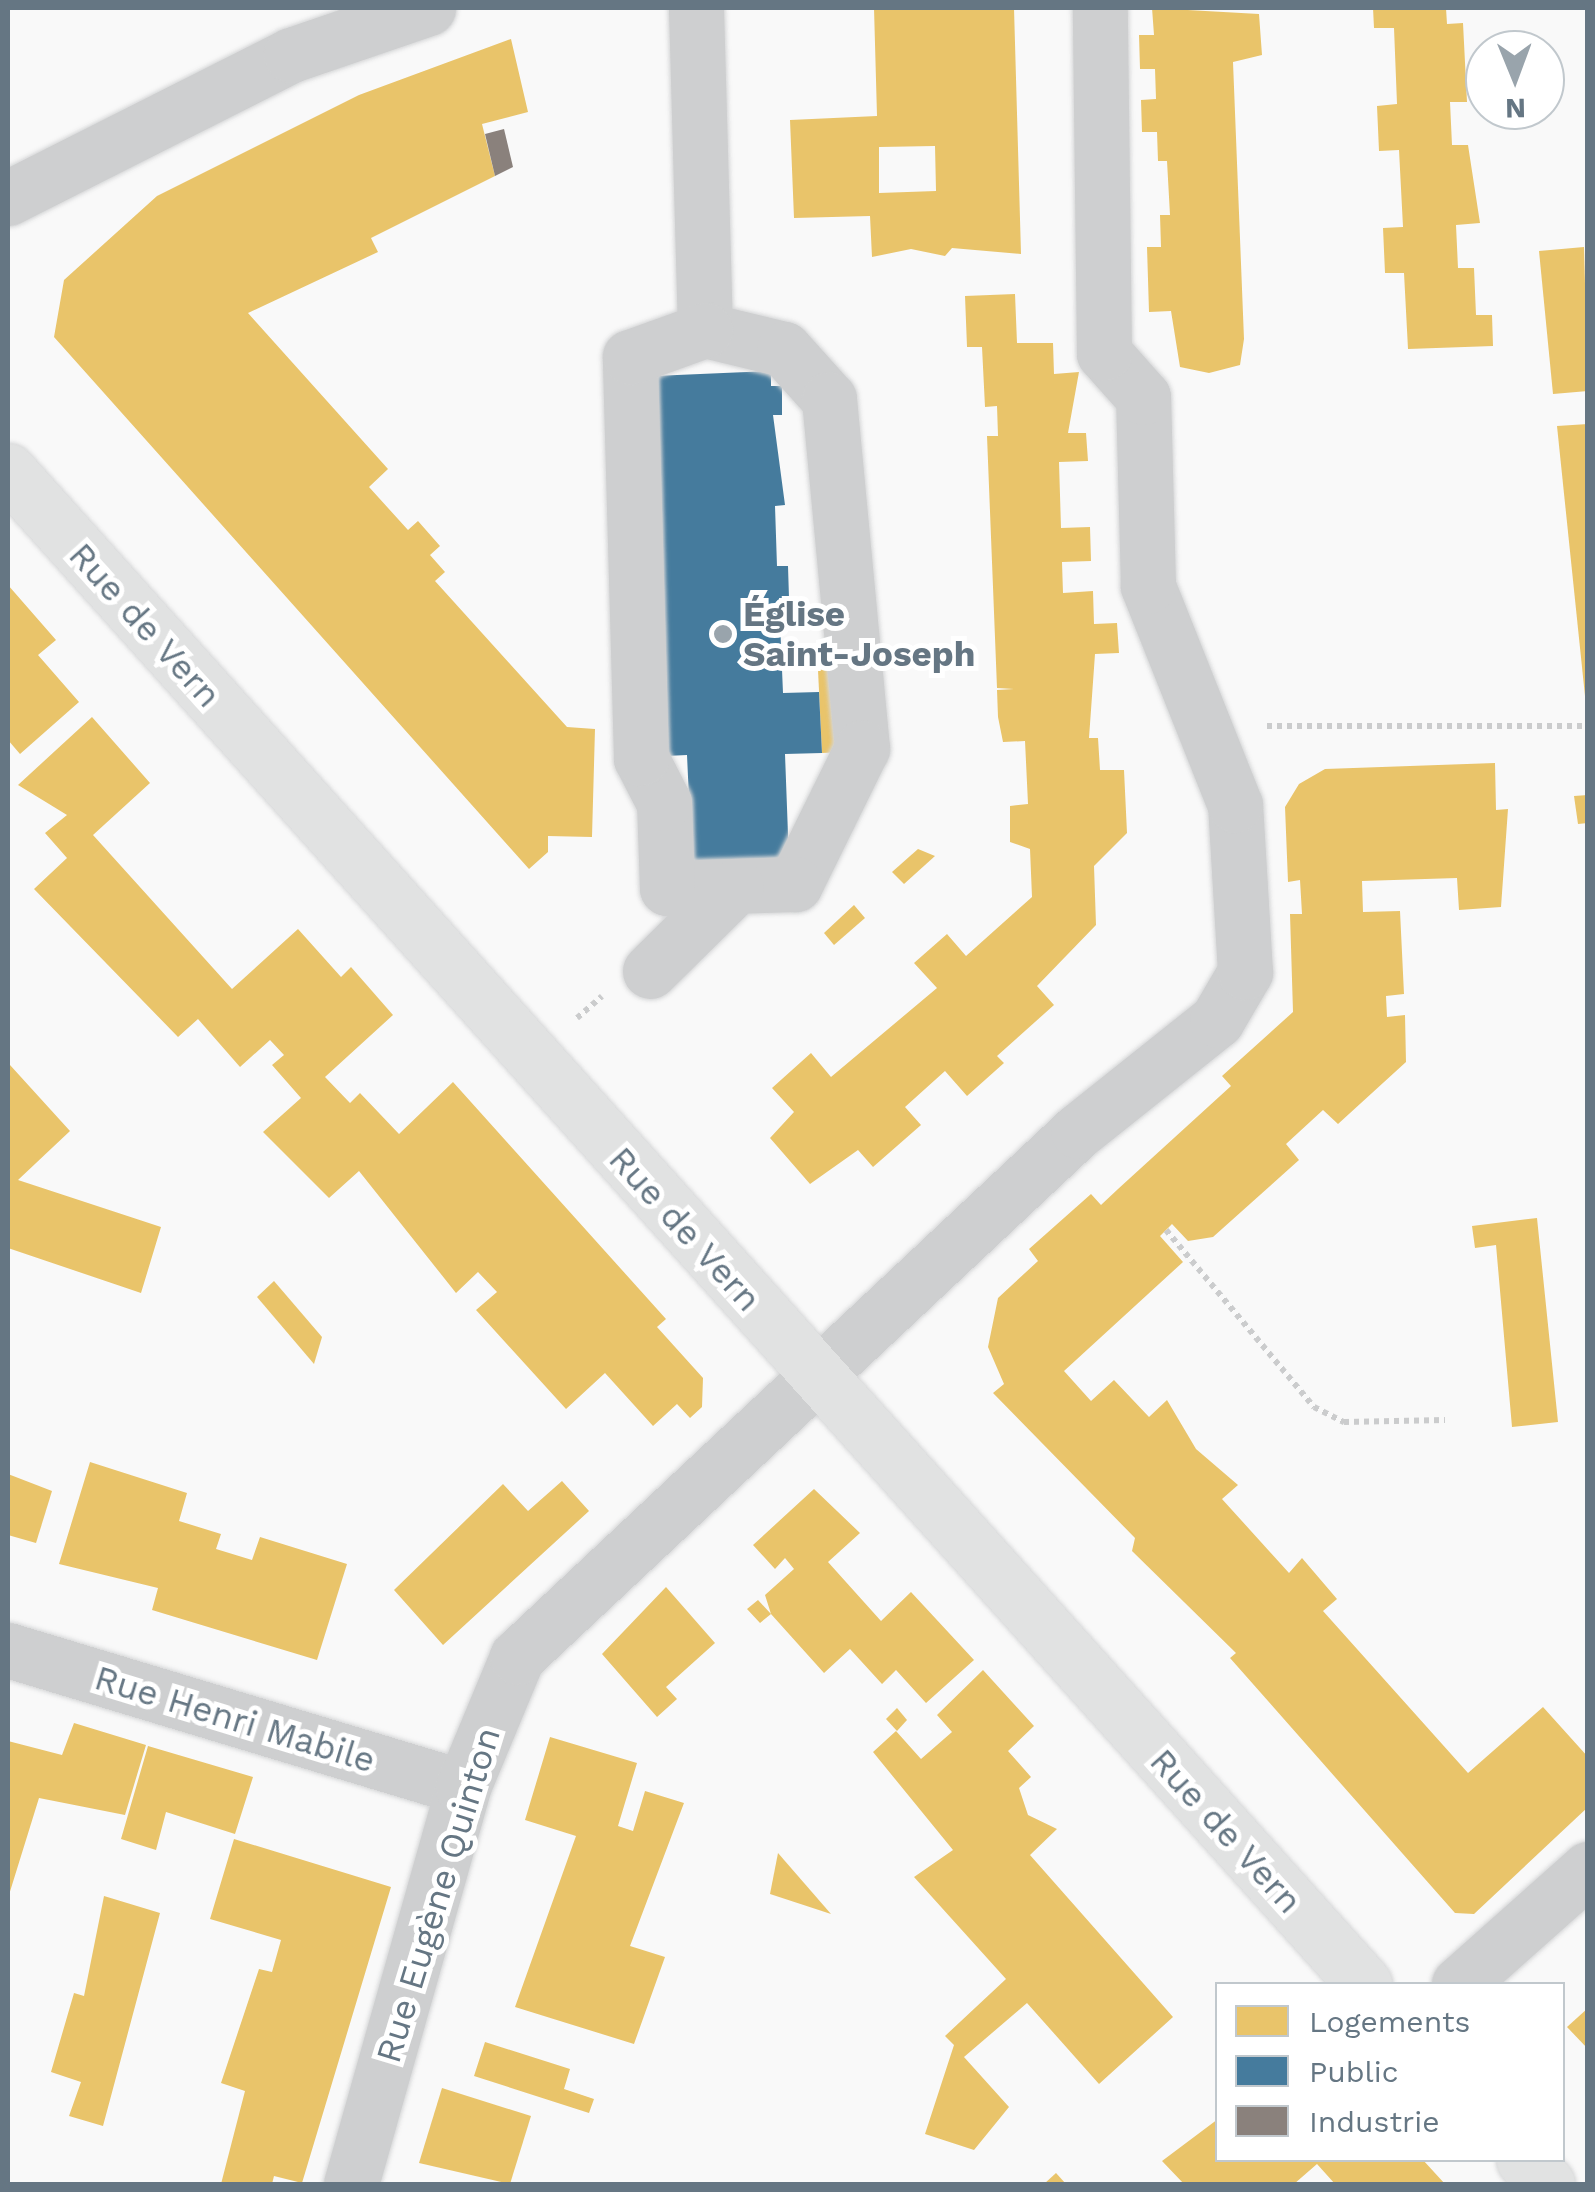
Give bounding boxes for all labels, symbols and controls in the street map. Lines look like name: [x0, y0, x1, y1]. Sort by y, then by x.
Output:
north arrow: [1465, 30, 1565, 130]
text: N: [1505, 92, 1526, 125]
street label: Rue de Vern: [60, 534, 230, 716]
place label: Église Saint-Joseph: [743, 593, 975, 675]
marker: Église Saint-Joseph: [712, 623, 734, 645]
street label: Rue de Vern: [600, 1138, 770, 1320]
street label: Rue Henri Mabile: [90, 1656, 380, 1782]
street label: Rue Eugène Quinton: [367, 1722, 509, 2068]
street label: Rue de Vern: [1141, 1740, 1311, 1922]
legend: [1215, 1982, 1565, 2162]
text: Logements: [1309, 2004, 1470, 2039]
text: Public: [1309, 2054, 1399, 2089]
text: Industrie: [1309, 2104, 1440, 2139]

